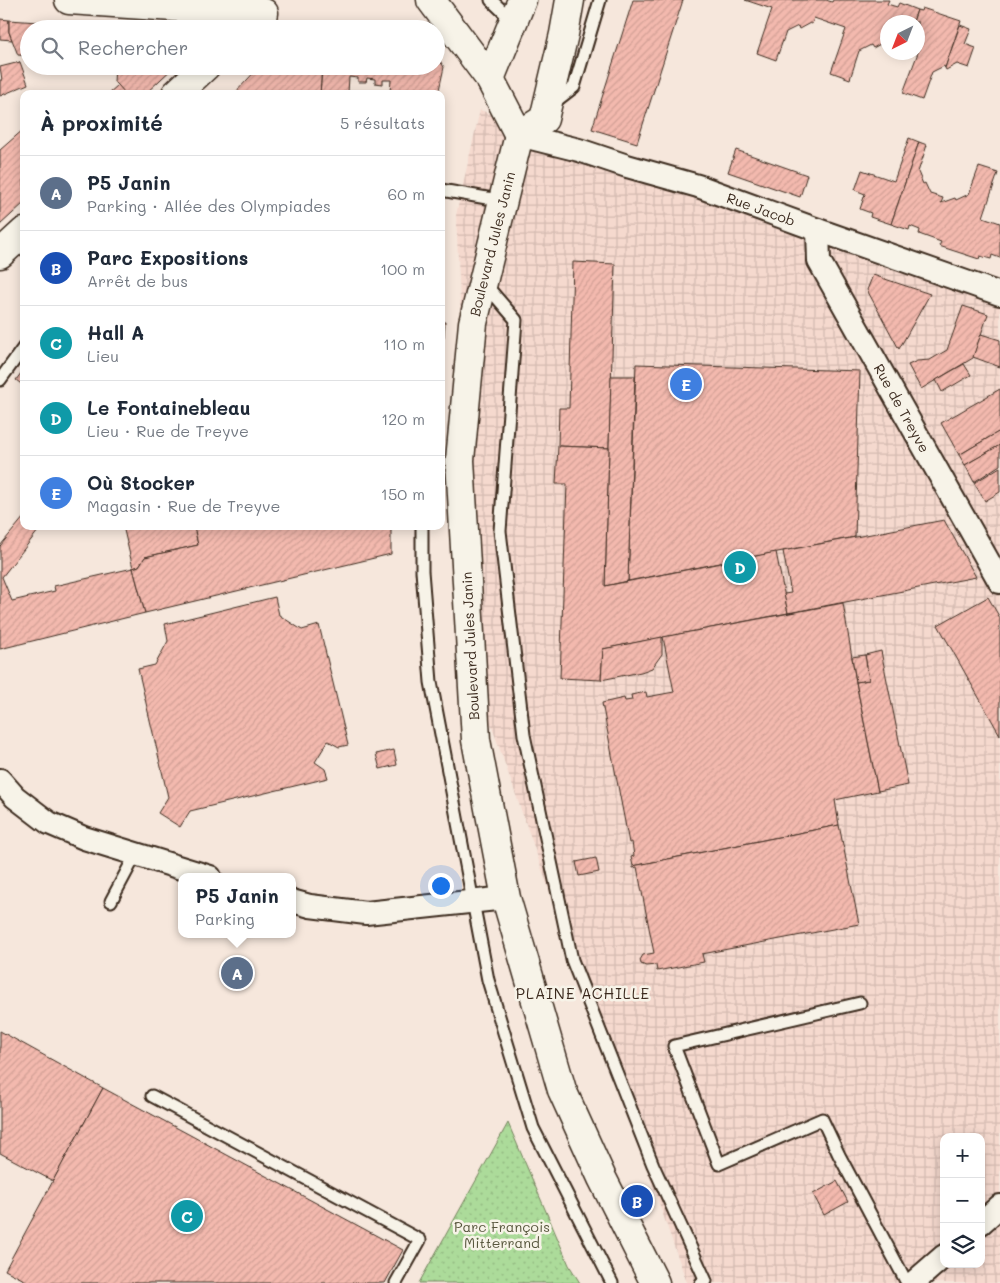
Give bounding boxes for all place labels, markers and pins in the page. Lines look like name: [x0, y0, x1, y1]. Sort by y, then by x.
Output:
pin: E: [670, 365, 702, 403]
pin: D: [724, 548, 756, 586]
pin: A: [221, 954, 253, 992]
pin: B: [621, 1182, 653, 1220]
pin: C: [171, 1197, 203, 1235]

